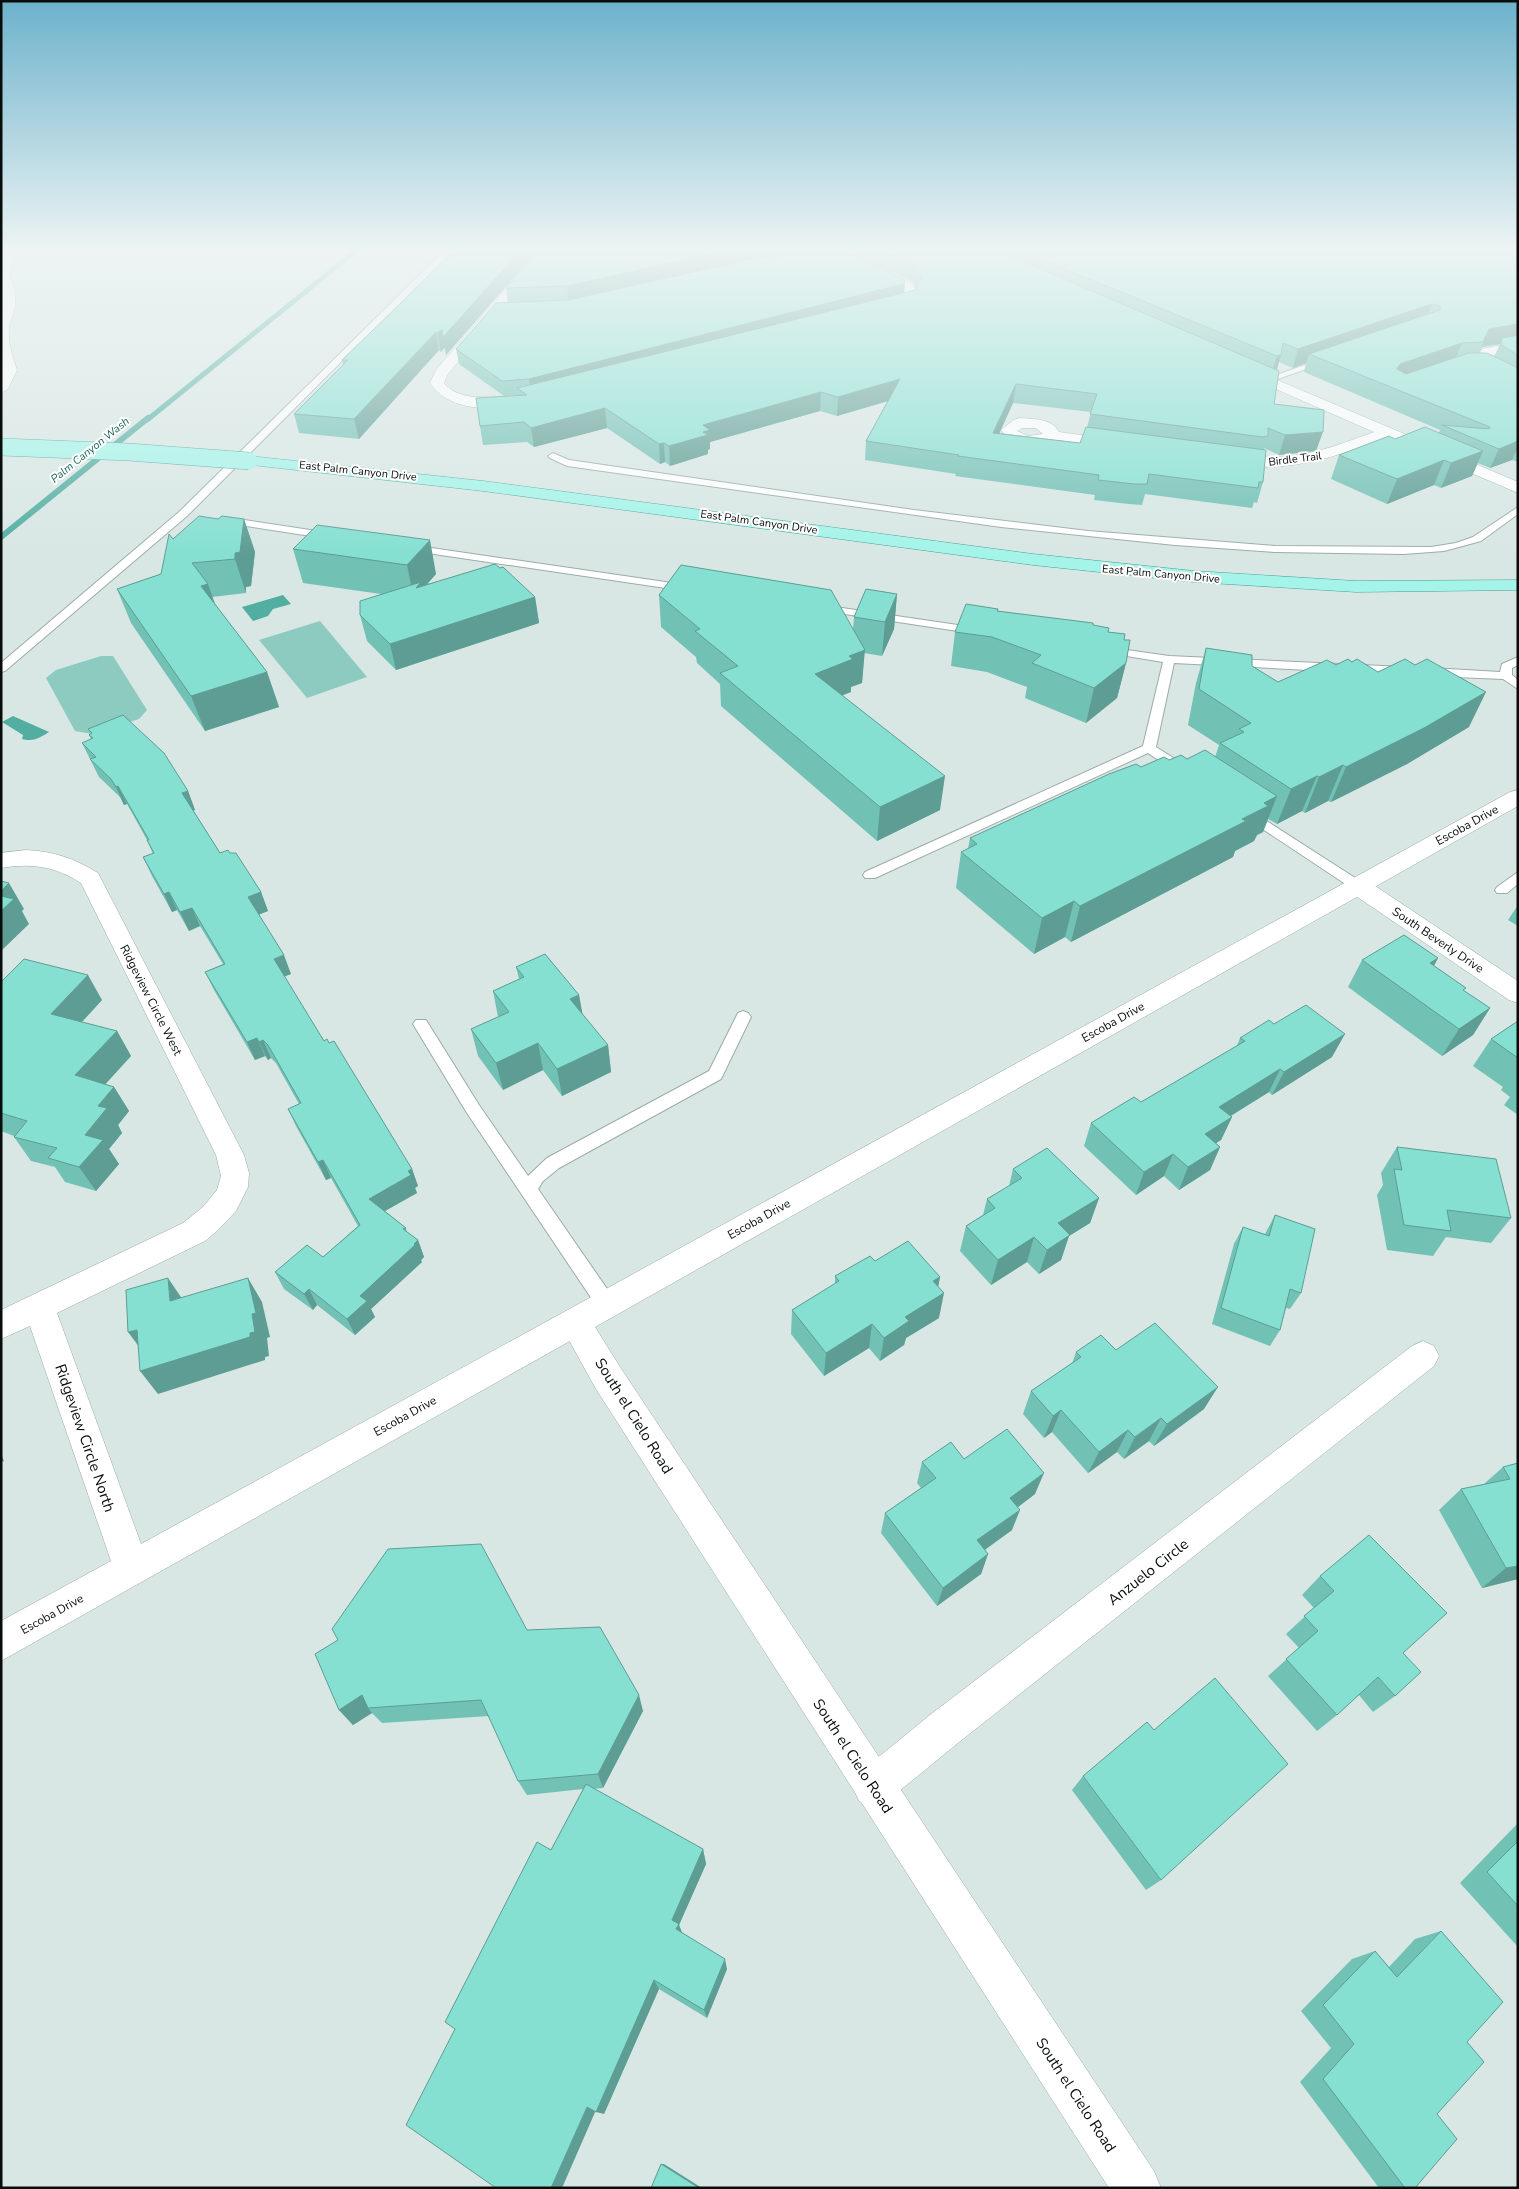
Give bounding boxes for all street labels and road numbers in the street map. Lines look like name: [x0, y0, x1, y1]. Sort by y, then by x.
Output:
street label: Birdle Trail: [1268, 448, 1323, 470]
street label: East Palm Canyon Drive: [298, 457, 418, 485]
street label: East Palm Canyon Drive: [699, 506, 819, 538]
street label: East Palm Canyon Drive: [1101, 561, 1221, 587]
street label: Escoba Drive: [1433, 801, 1501, 849]
street label: South Beverly Drive: [1389, 903, 1487, 977]
street label: Ridgeview Circle West: [116, 942, 186, 1059]
street label: Escoba Drive: [1079, 998, 1147, 1046]
street label: Escoba Drive: [725, 1195, 793, 1243]
street label: South el Cielo Road: [590, 1354, 678, 1478]
street label: Ridgeview Circle North: [50, 1361, 120, 1515]
street label: Escoba Drive: [371, 1392, 439, 1440]
street label: Anzuelo Circle: [1103, 1534, 1193, 1610]
street label: Escoba Drive: [18, 1590, 86, 1638]
street label: South el Cielo Road: [808, 1695, 898, 1817]
street label: South el Cielo Road: [1031, 2034, 1121, 2156]

